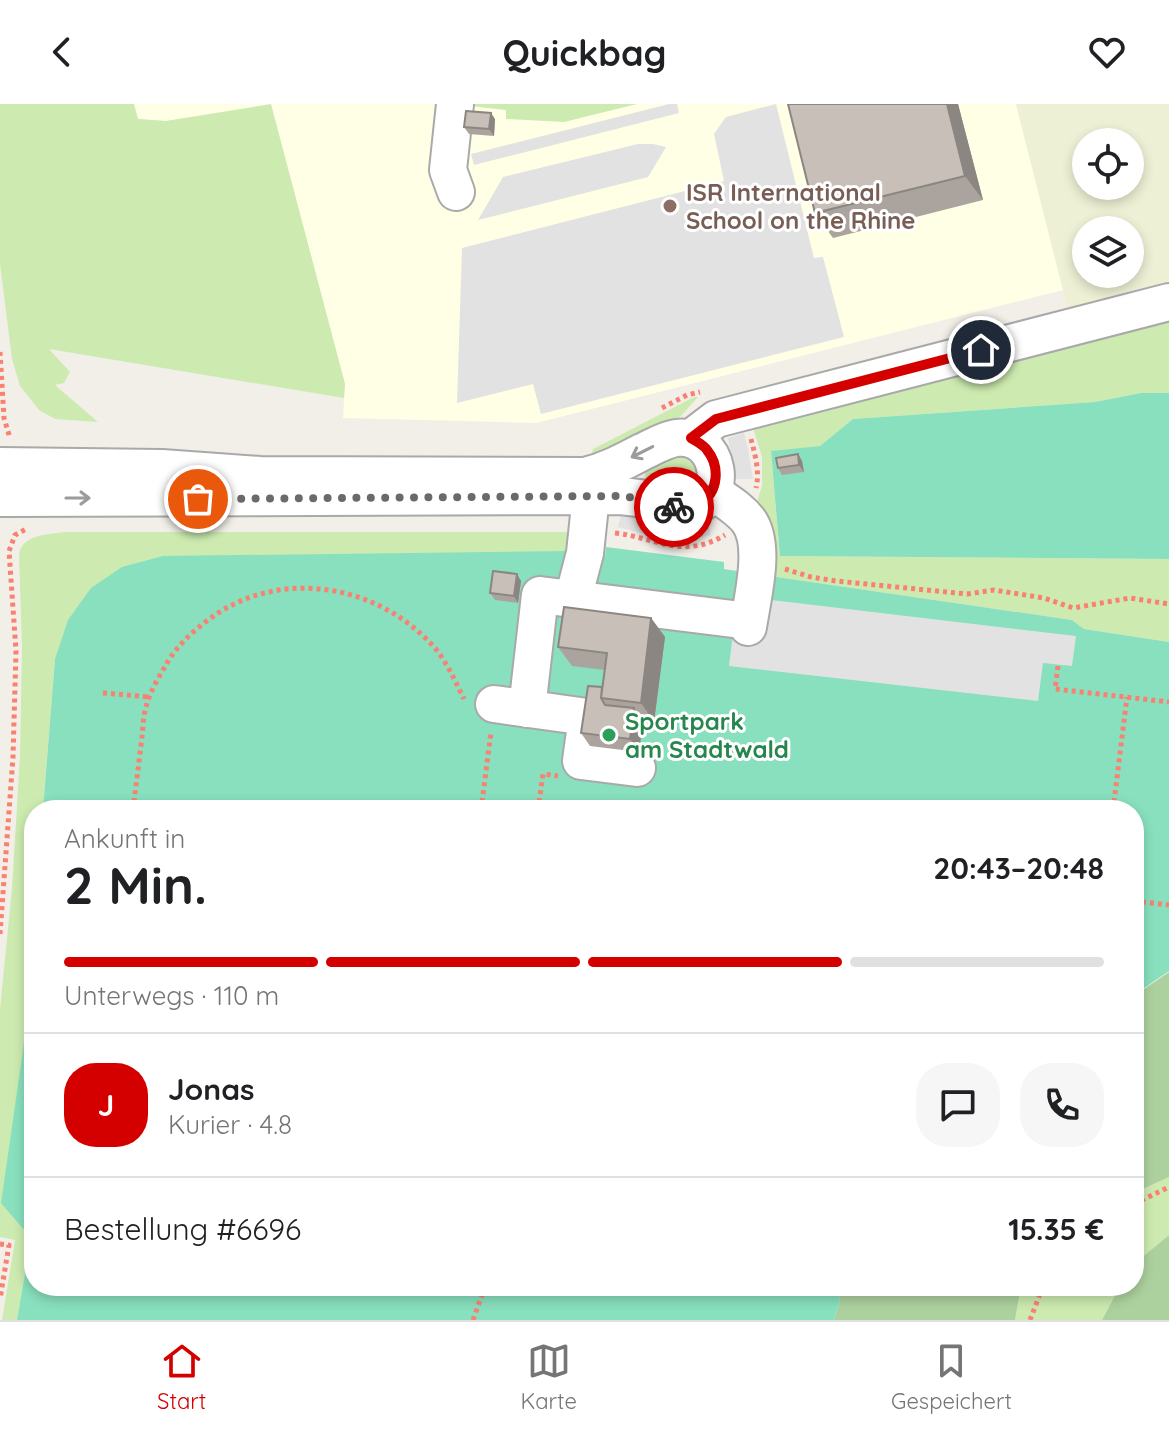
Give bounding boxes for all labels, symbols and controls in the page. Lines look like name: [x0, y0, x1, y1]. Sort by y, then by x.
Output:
icon: back: [40, 30, 84, 74]
text: Quickbag: [502, 30, 667, 75]
icon: heart: [1085, 30, 1129, 74]
map controls: [1072, 128, 1144, 288]
button: locate: [1072, 128, 1144, 200]
place label: ISR International School on the Rhine: [686, 177, 915, 235]
marker: ISR International School on the Rhine: [661, 197, 679, 215]
button: layers: [1072, 216, 1144, 288]
pin: [947, 316, 1015, 384]
icon: home: [959, 328, 1003, 372]
one-way arrow: [630, 445, 654, 461]
pin: [164, 465, 232, 533]
courier: [634, 467, 714, 547]
icon: bag: [176, 477, 220, 521]
icon: bike: [652, 485, 696, 529]
one-way arrow: [64, 490, 91, 506]
place label: Sportpark am Stadtwald: [625, 706, 789, 764]
marker: Sportpark am Stadtwald: [600, 726, 618, 744]
text: Ankunft in: [64, 822, 185, 855]
text: 20:43–20:48: [933, 849, 1104, 887]
text: 2 Min.: [64, 852, 207, 917]
text: Unterwegs · 110 m: [64, 979, 279, 1012]
button: chat: [916, 1063, 1000, 1147]
button: phone: [1020, 1063, 1104, 1147]
text: Jonas: [168, 1070, 254, 1108]
text: J: [98, 1086, 114, 1124]
text: Kurier · 4.8: [168, 1108, 292, 1141]
text: Bestellung #6696: [64, 1210, 301, 1248]
text: 15.35 €: [1008, 1210, 1104, 1248]
tab: Start: [157, 1339, 206, 1415]
tab: Karte: [520, 1339, 577, 1415]
tab: Gespeichert: [891, 1339, 1012, 1415]

